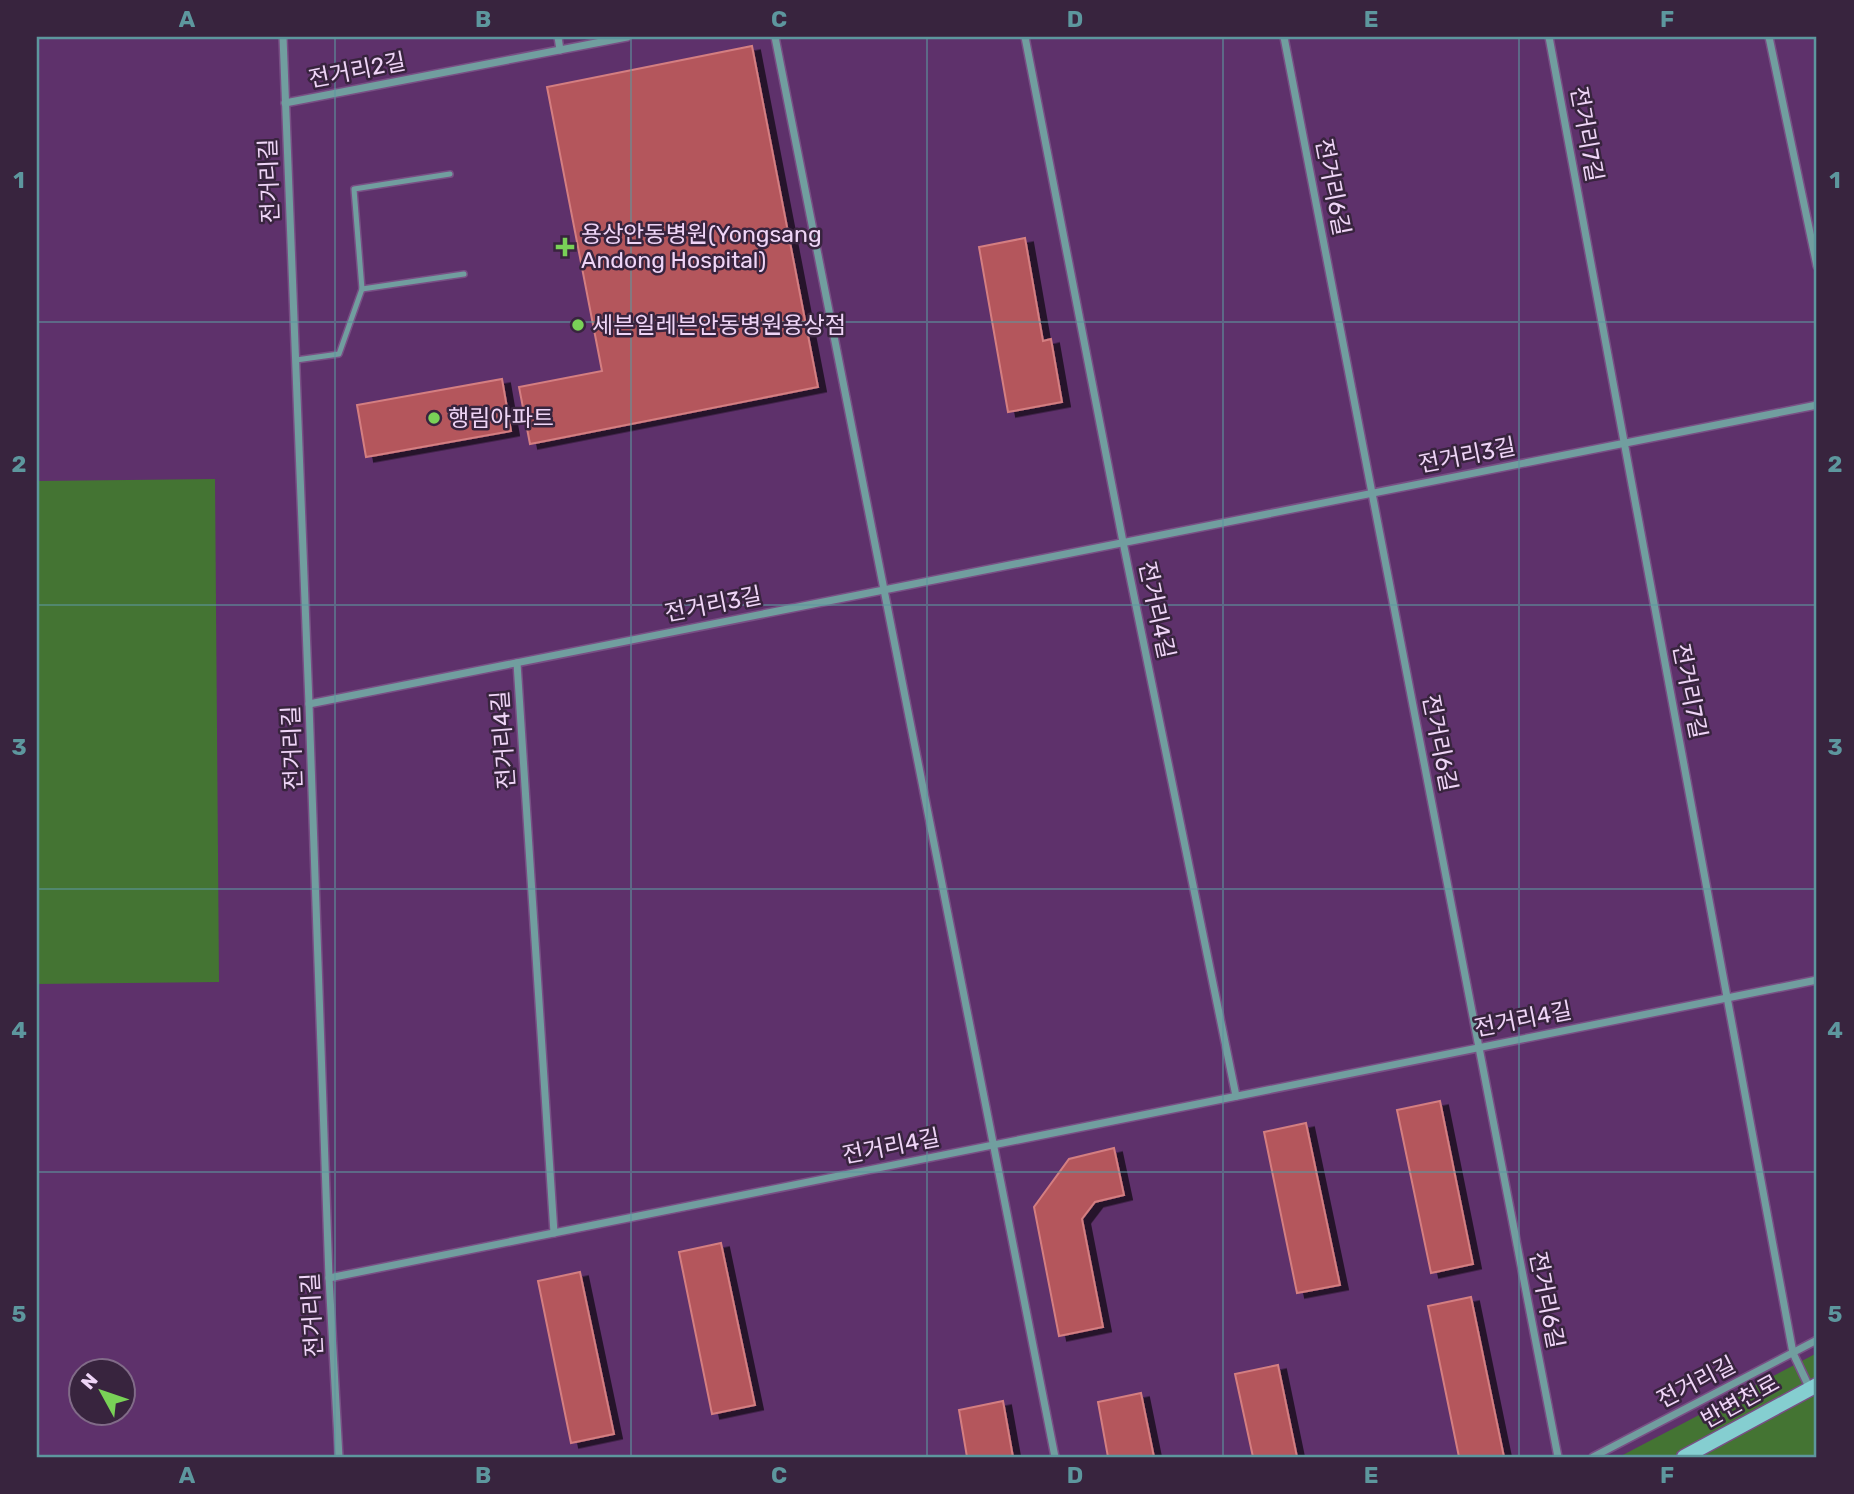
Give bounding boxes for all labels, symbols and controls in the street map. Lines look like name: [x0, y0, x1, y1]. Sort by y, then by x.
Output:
text: A: [179, 5, 196, 33]
text: B: [475, 5, 491, 33]
text: C: [771, 5, 787, 33]
text: D: [1067, 5, 1083, 33]
text: E: [1364, 5, 1378, 33]
text: F: [1660, 5, 1674, 33]
street label: 전거리2길: [306, 47, 408, 93]
street label: 전거리7길: [1565, 84, 1609, 184]
street label: 전거리6길: [1310, 136, 1356, 238]
street label: 전거리길: [254, 138, 284, 224]
text: 1: [13, 166, 25, 194]
text: 1: [1829, 166, 1841, 194]
place label: 용상안동병원(Yongsang Andong Hospital): [581, 220, 822, 274]
marker: 용상안동병원(Yongsang Andong Hospital): [555, 237, 575, 257]
place label: 세븐일레븐안동병원용상점: [592, 311, 846, 339]
marker: 세븐일레븐안동병원용상점: [570, 317, 586, 333]
place label: 행림아파트: [448, 404, 554, 432]
marker: 행림아파트: [426, 410, 442, 426]
street label: 전거리3길: [1416, 432, 1518, 478]
text: 2: [12, 450, 26, 478]
text: 2: [1828, 450, 1842, 478]
street label: 전거리4길: [1133, 559, 1181, 661]
street label: 전거리3길: [662, 581, 764, 627]
street label: 전거리7길: [1667, 641, 1713, 741]
street label: 전거리4길: [486, 690, 520, 790]
street label: 전거리6길: [1417, 692, 1463, 794]
street label: 전거리길: [277, 705, 307, 791]
text: 3: [11, 733, 27, 761]
text: 3: [1827, 733, 1843, 761]
street label: 전거리4길: [1472, 996, 1574, 1042]
text: 4: [11, 1016, 27, 1044]
text: 4: [1827, 1016, 1843, 1044]
street label: 전거리4길: [840, 1123, 942, 1169]
street label: 전거리6길: [1524, 1249, 1570, 1351]
street label: 전거리길: [296, 1272, 328, 1358]
text: 5: [12, 1300, 27, 1328]
text: 5: [1828, 1300, 1843, 1328]
street label: 전거리길: [1652, 1350, 1740, 1414]
north arrow: [66, 1358, 136, 1428]
street label: 반변천로: [1696, 1368, 1784, 1434]
text: N: [76, 1369, 103, 1394]
text: A: [179, 1461, 196, 1489]
text: B: [475, 1461, 491, 1489]
text: C: [771, 1461, 787, 1489]
text: D: [1067, 1461, 1083, 1489]
text: E: [1364, 1461, 1378, 1489]
text: F: [1660, 1461, 1674, 1489]

